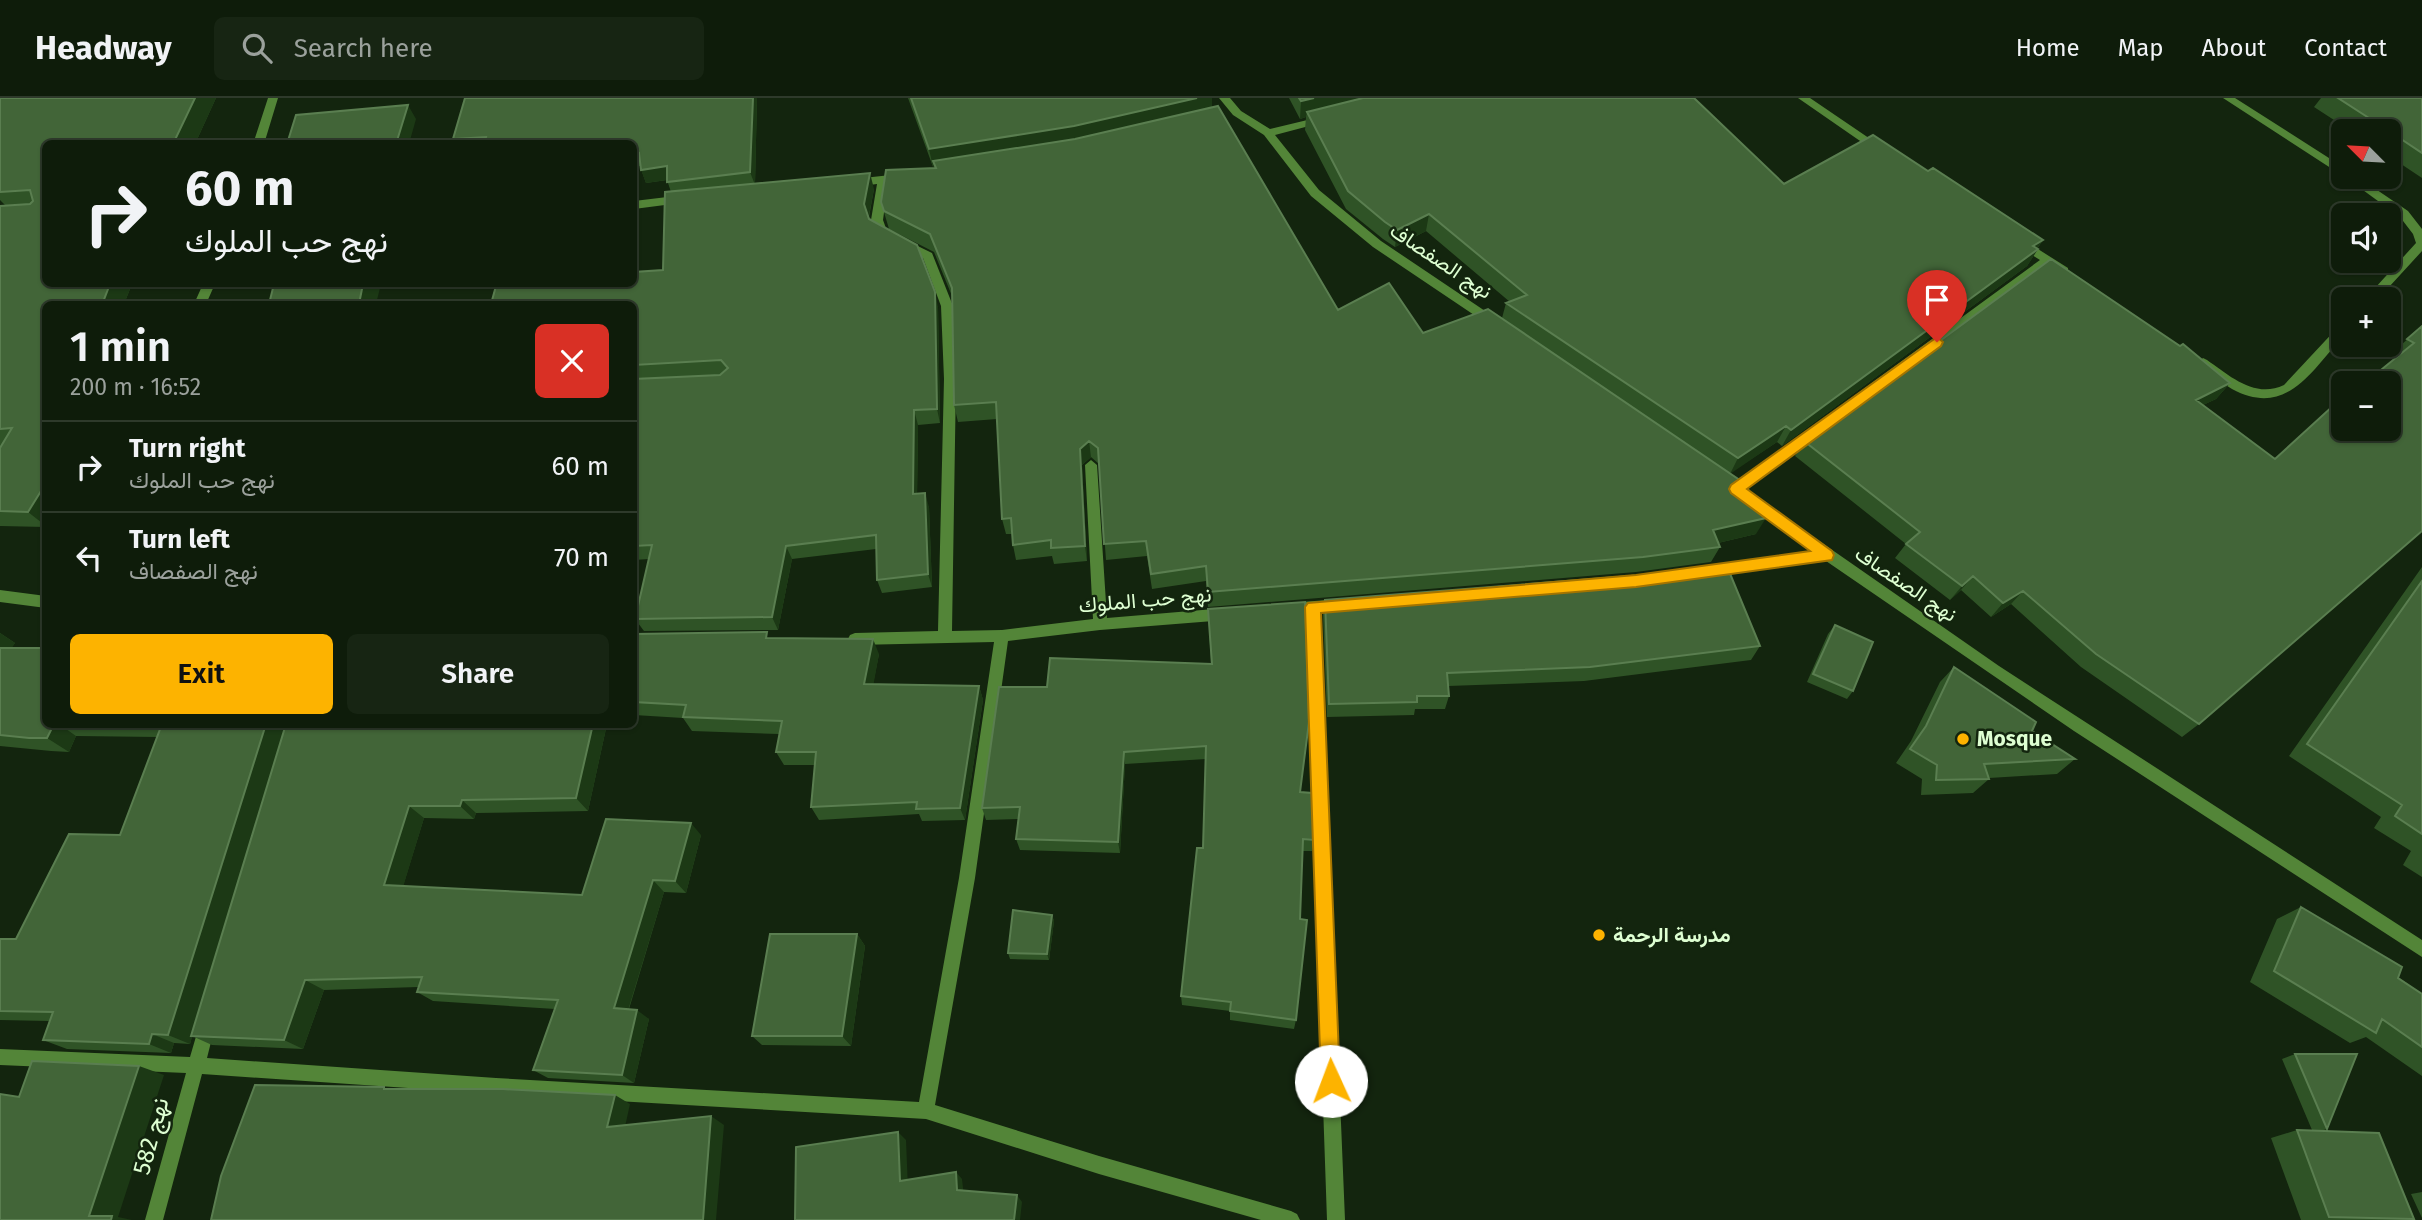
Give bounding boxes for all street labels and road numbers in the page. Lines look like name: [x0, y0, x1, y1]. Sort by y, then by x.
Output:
street label: نهج الصفصاف: [1384, 217, 1497, 305]
street label: نهج الصفصاف: [1849, 540, 1962, 628]
street label: نهج حب الملوك: [1078, 581, 1213, 620]
street label: نهج 582: [127, 1094, 178, 1178]

